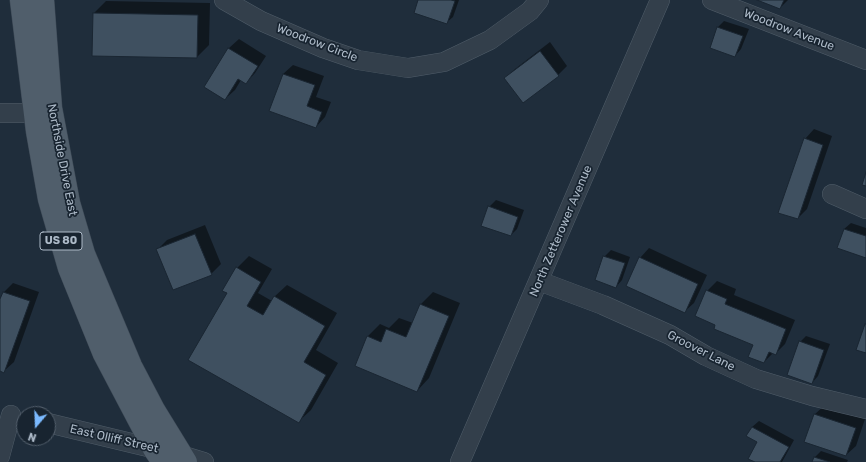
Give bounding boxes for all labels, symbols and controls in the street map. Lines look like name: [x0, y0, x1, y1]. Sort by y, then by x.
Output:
street label: Woodrow Avenue: [742, 6, 836, 54]
street label: Woodrow Circle: [274, 21, 360, 65]
street label: Northside Drive East: [44, 103, 80, 217]
street label: North Zetterower Avenue: [527, 163, 595, 299]
road number: US 80: [40, 232, 82, 250]
street label: Groover Lane: [665, 328, 737, 374]
north arrow: [16, 406, 56, 446]
street label: East Olliff Street: [68, 422, 160, 456]
text: N: [26, 429, 38, 444]

